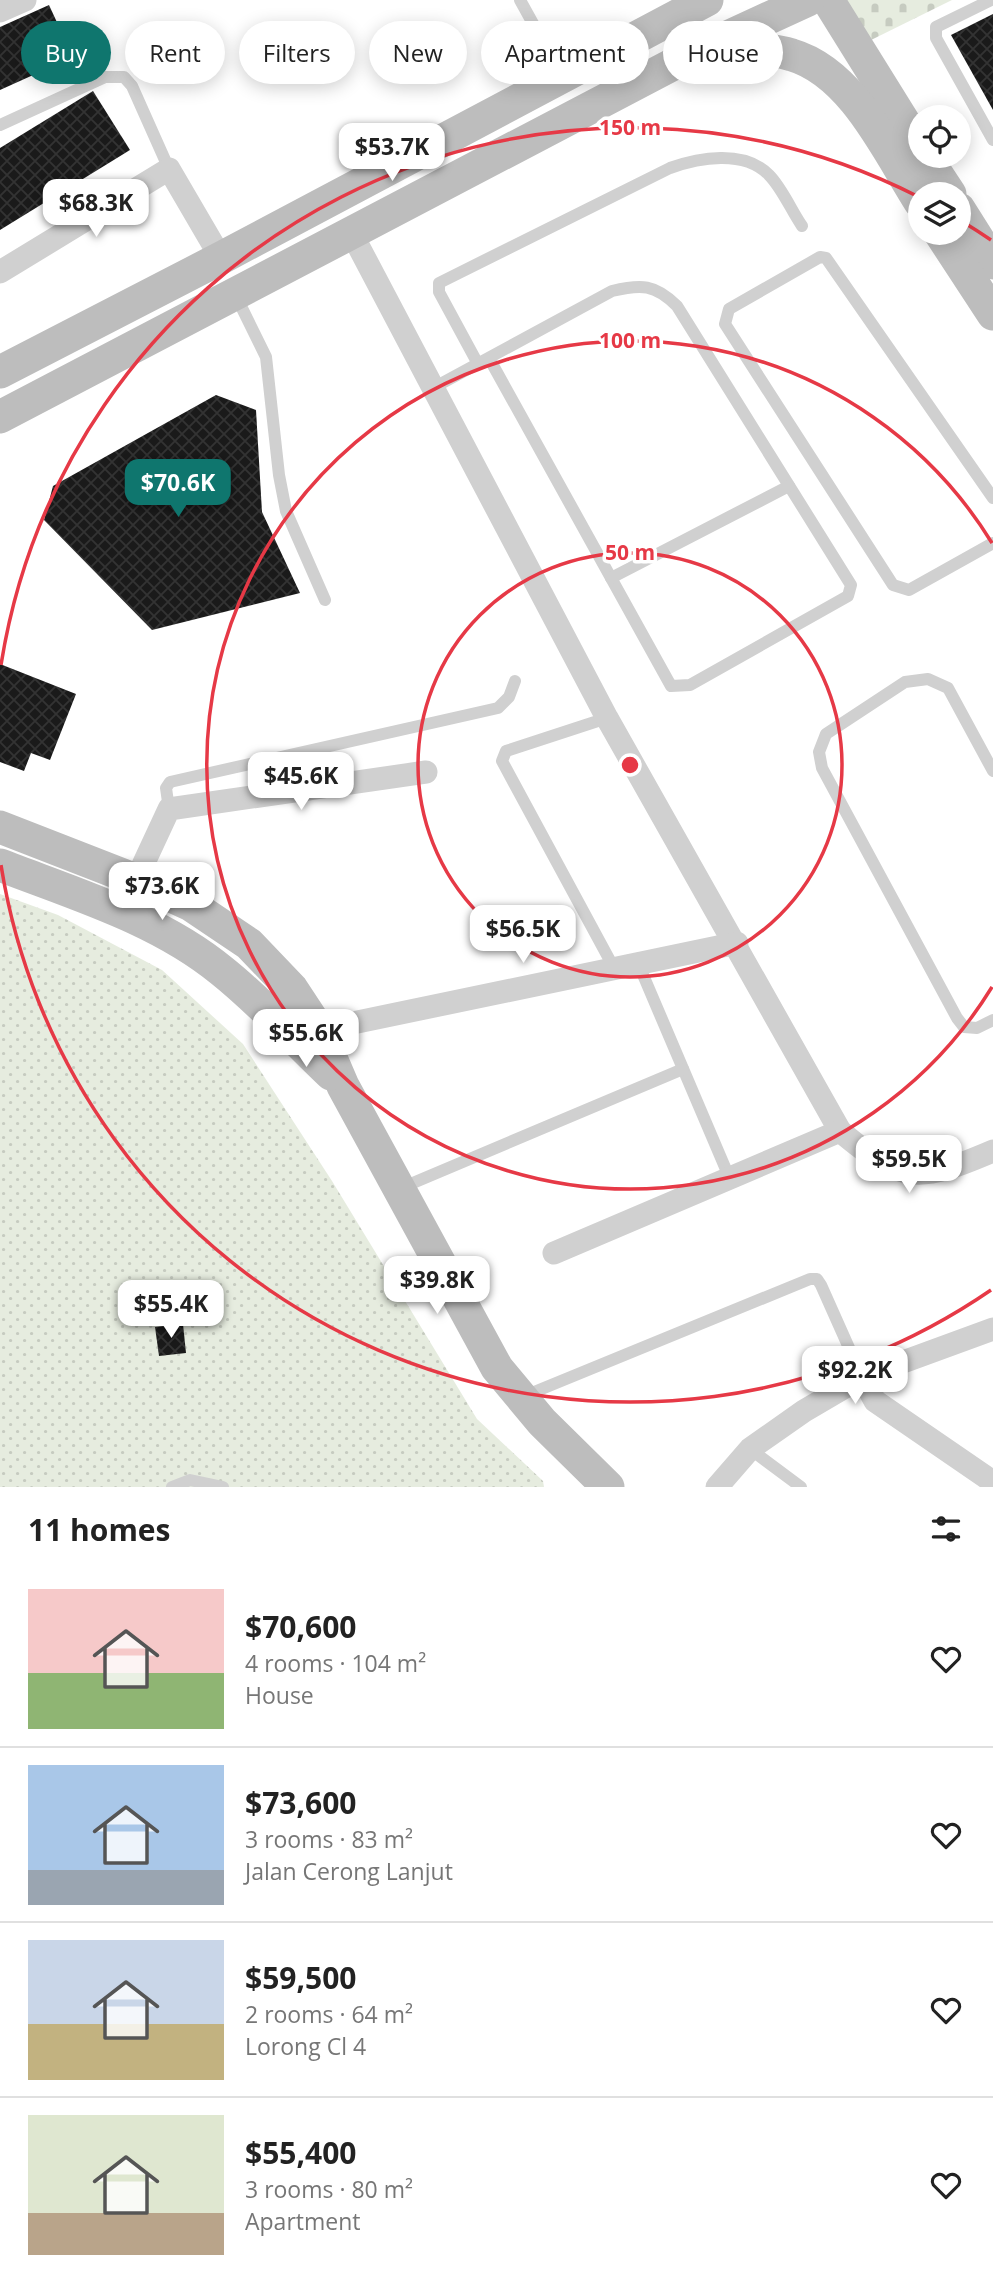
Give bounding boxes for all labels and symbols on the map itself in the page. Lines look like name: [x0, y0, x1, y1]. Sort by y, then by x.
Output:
text: 150 m: [599, 113, 661, 141]
pin: $53.7K: [335, 124, 449, 183]
pin: $68.3K: [39, 180, 153, 239]
text: 100 m: [599, 326, 661, 354]
pin: $70.6K: [121, 460, 235, 519]
text: 50 m: [605, 538, 655, 566]
pin: $45.6K: [244, 752, 358, 812]
centre of rings: [618, 753, 642, 777]
pin: $73.6K: [105, 862, 219, 922]
pin: $56.5K: [466, 906, 580, 965]
pin: $55.6K: [249, 1010, 363, 1069]
pin: $59.5K: [852, 1136, 966, 1195]
pin: $39.8K: [380, 1256, 494, 1316]
pin: $55.4K: [114, 1280, 228, 1340]
pin: $92.2K: [798, 1346, 912, 1406]

